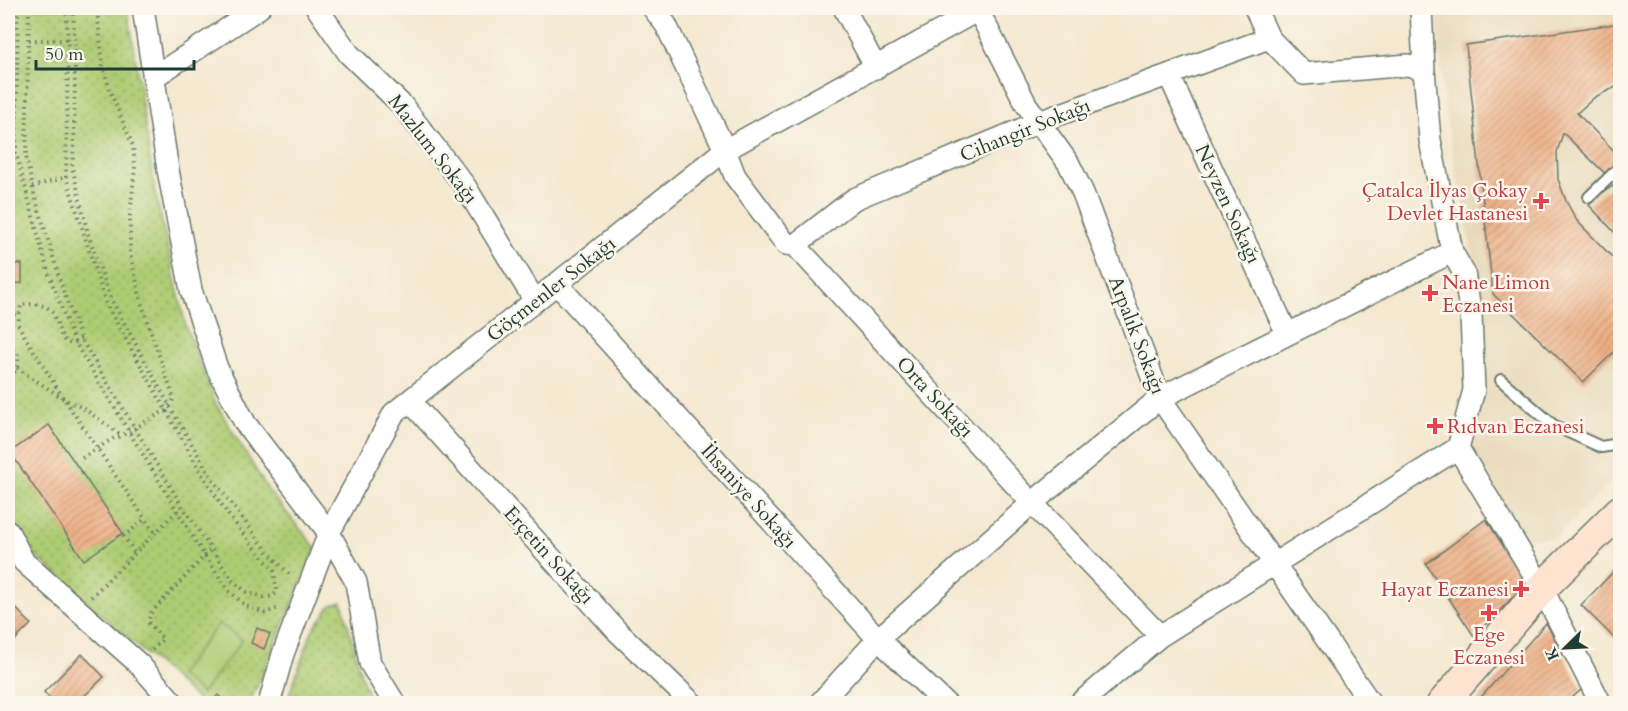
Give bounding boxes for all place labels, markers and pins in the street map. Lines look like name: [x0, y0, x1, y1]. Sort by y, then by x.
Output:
place label: Çatalca İlyas Çokay Devlet Hastanesi: [1362, 177, 1528, 227]
marker: Çatalca İlyas Çokay Devlet Hastanesi: [1532, 192, 1550, 210]
place label: Nane Limon Eczanesi: [1442, 269, 1551, 319]
marker: Nane Limon Eczanesi: [1423, 286, 1437, 300]
place label: Rıdvan Eczanesi: [1447, 413, 1585, 440]
marker: Rıdvan Eczanesi: [1428, 419, 1442, 433]
place label: Hayat Eczanesi: [1381, 576, 1509, 603]
marker: Hayat Eczanesi: [1514, 582, 1528, 596]
marker: Ege Eczanesi: [1482, 606, 1496, 620]
place label: Ege Eczanesi: [1453, 621, 1525, 671]

